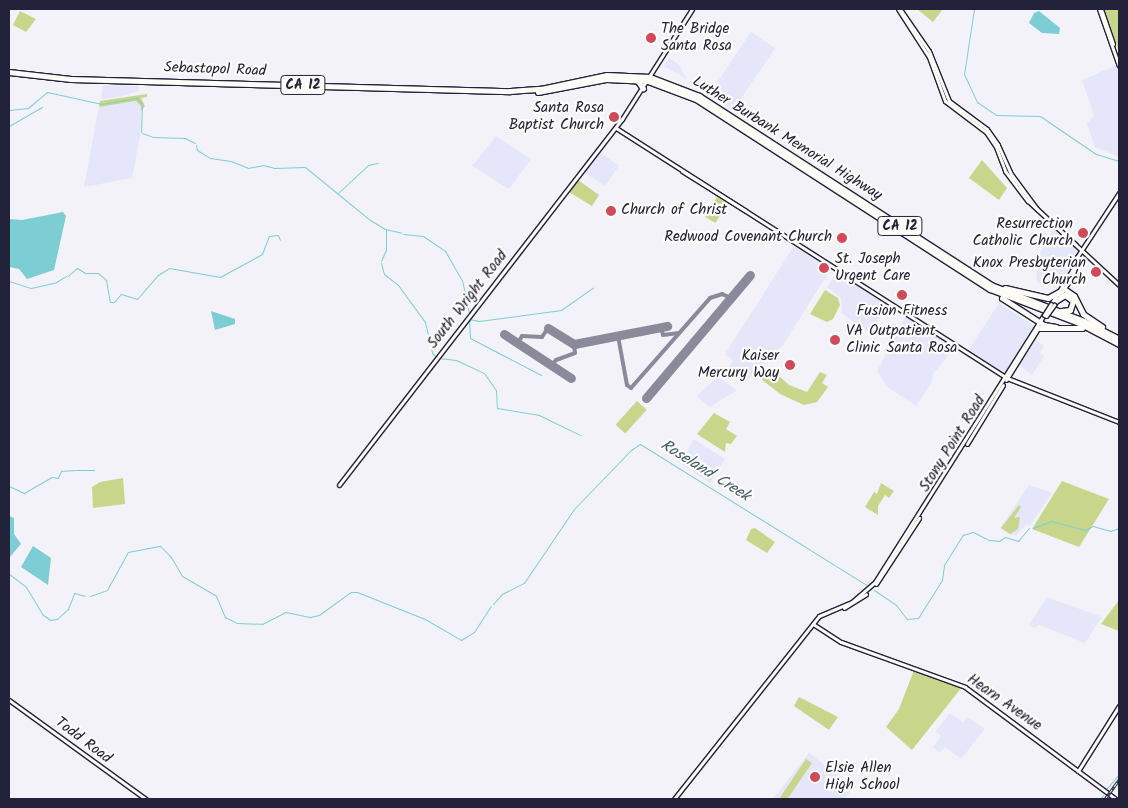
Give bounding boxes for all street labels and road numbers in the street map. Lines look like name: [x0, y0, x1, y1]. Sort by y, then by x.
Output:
street label: Sebastopol Road: [164, 59, 266, 81]
street label: Luther Burbank Memorial Highway: [689, 73, 885, 205]
road number: CA 12: [279, 74, 327, 96]
road number: CA 12: [876, 215, 924, 238]
street label: South Wright Road: [424, 248, 512, 352]
street label: Stony Point Road: [916, 393, 990, 495]
street label: Hearn Avenue: [963, 671, 1045, 735]
street label: Todd Road: [51, 714, 115, 768]

